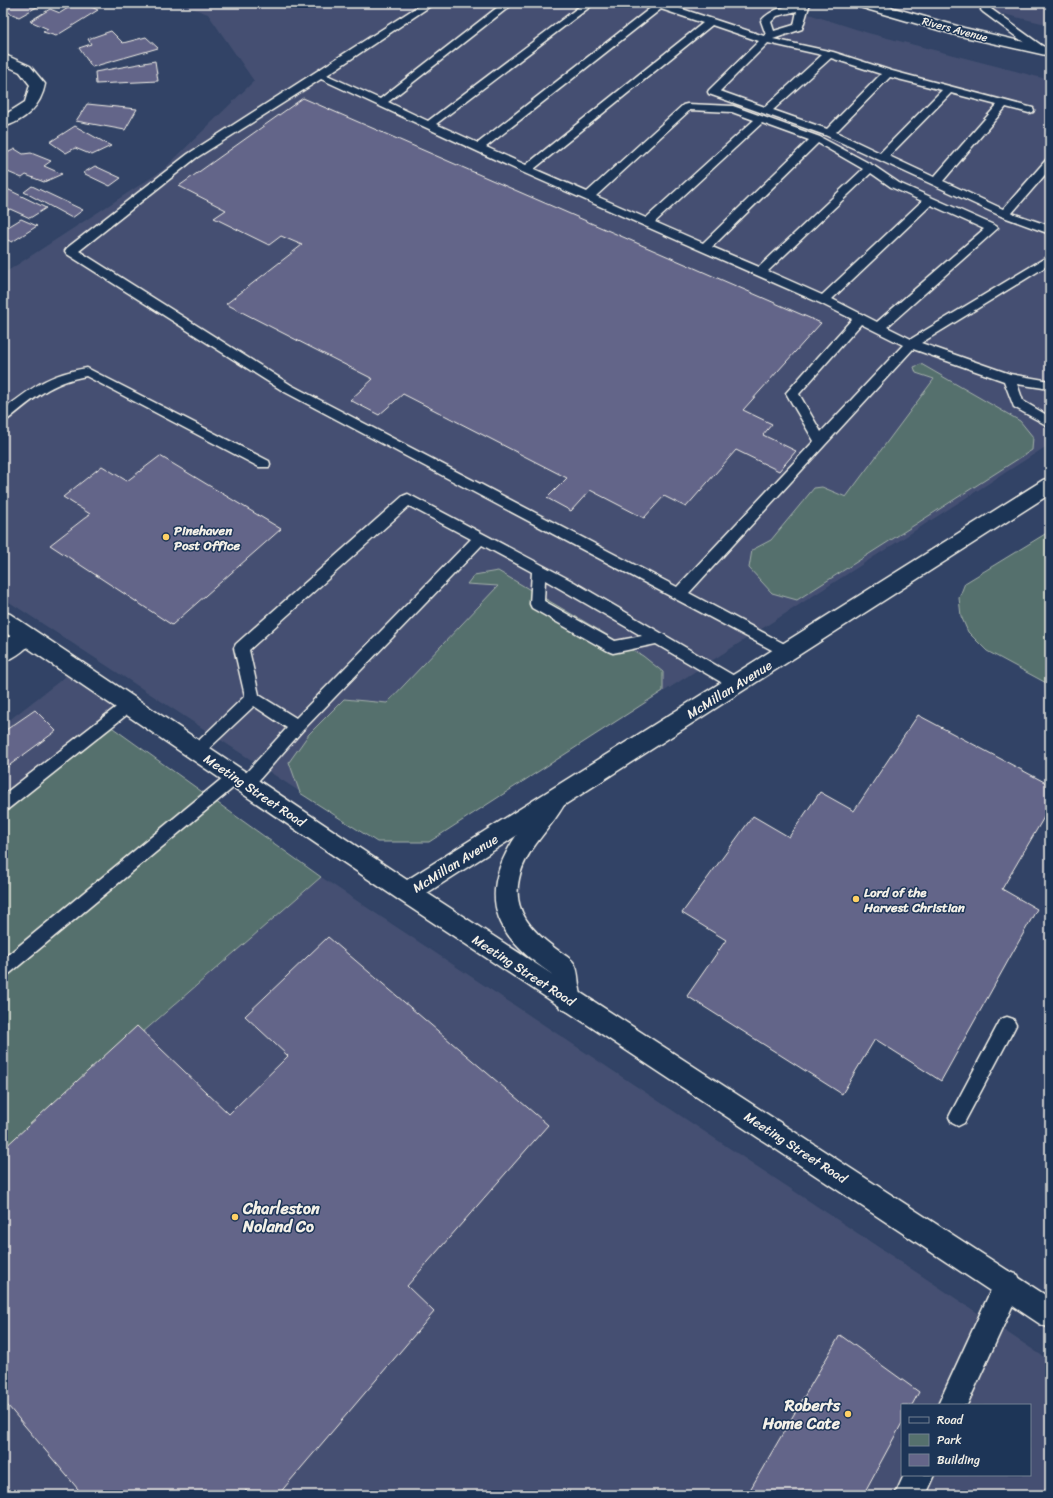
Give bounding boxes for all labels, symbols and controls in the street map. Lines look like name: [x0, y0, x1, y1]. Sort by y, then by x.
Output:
street label: Rivers Avenue: [920, 12, 990, 47]
place label: Pinehaven Post Office: [174, 519, 241, 557]
marker: Pinehaven Post Office: [161, 532, 171, 542]
street label: McMillan Avenue: [682, 654, 777, 725]
street label: Meeting Street Road: [199, 748, 311, 834]
street label: McMillan Avenue: [408, 828, 503, 899]
place label: Lord of the Harvest Christian: [863, 881, 966, 919]
marker: Lord of the Harvest Christian: [851, 894, 861, 904]
street label: Meeting Street Road: [468, 928, 581, 1013]
street label: Meeting Street Road: [740, 1105, 853, 1190]
place label: Charleston Noland Co: [242, 1194, 320, 1241]
marker: Charleston Noland Co: [230, 1212, 240, 1222]
place label: Roberts Home Cate: [762, 1391, 841, 1438]
legend: [901, 1404, 1031, 1476]
marker: Roberts Home Cate: [843, 1409, 853, 1419]
text: Road: [937, 1409, 964, 1431]
text: Park: [937, 1429, 962, 1451]
text: Building: [937, 1449, 980, 1471]

